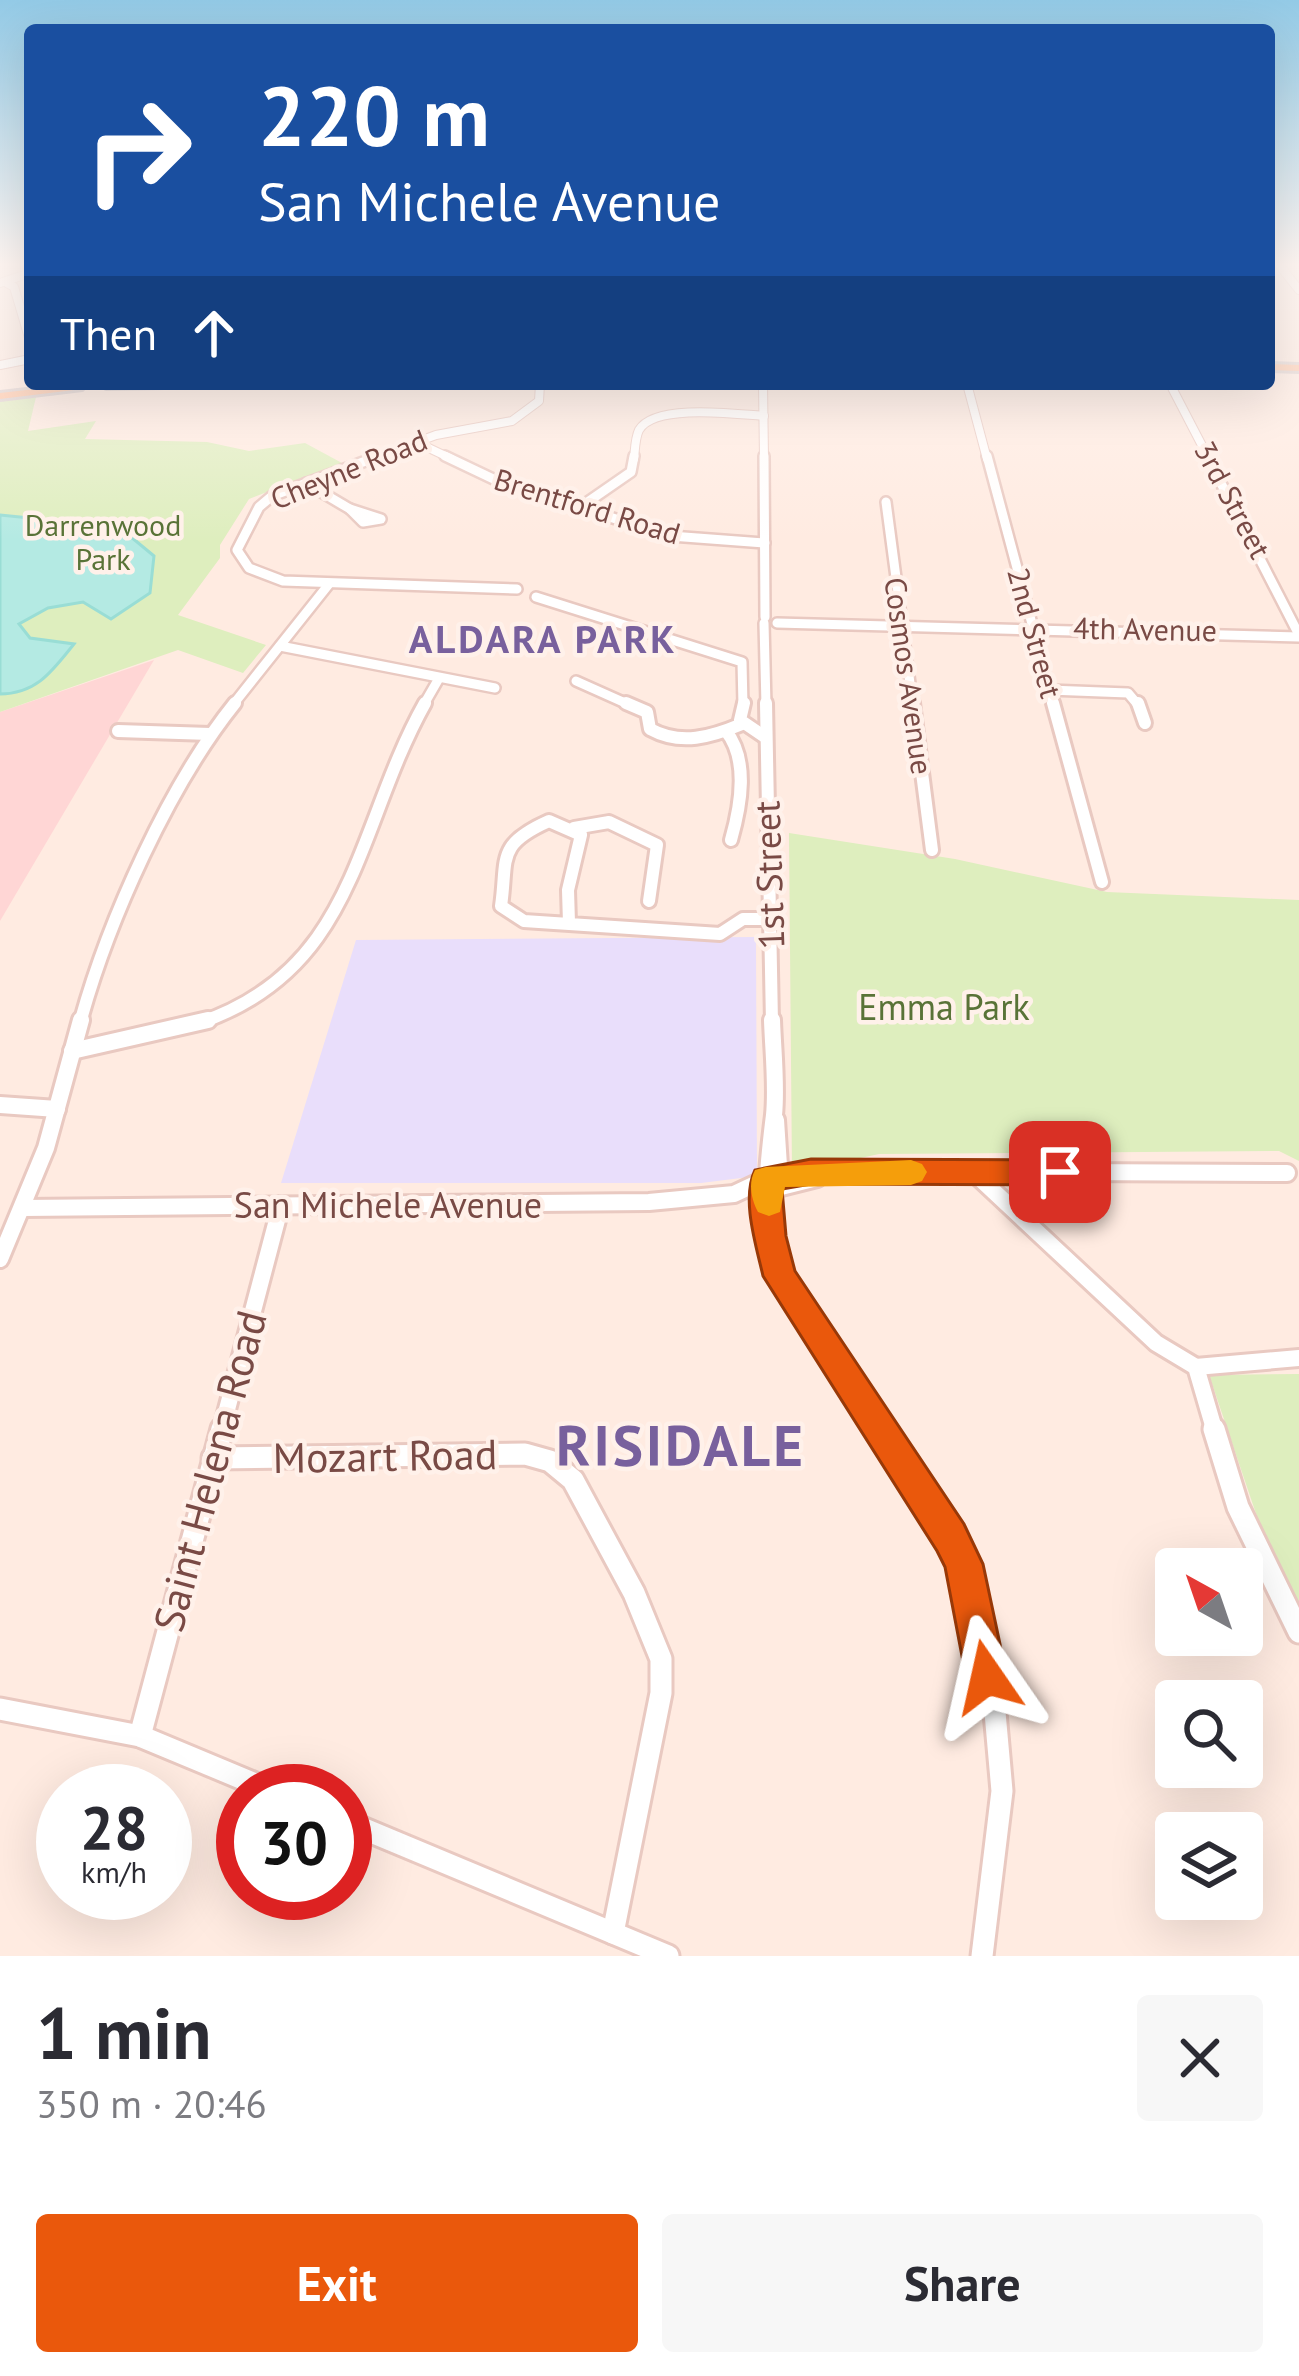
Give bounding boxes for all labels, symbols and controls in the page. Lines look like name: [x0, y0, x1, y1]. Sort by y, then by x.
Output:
text: 220 m: [258, 60, 490, 169]
icon: right: [60, 72, 216, 228]
text: San Michele Avenue: [258, 166, 720, 236]
icon: ahead: [181, 300, 247, 366]
text: Then: [60, 304, 157, 362]
street label: Cheyne Road: [265, 420, 432, 518]
street label: 3rd Street: [1186, 434, 1280, 565]
street label: Brentford Road: [490, 459, 685, 552]
park label: Darrenwood Park: [25, 505, 181, 578]
street label: 2nd Street: [999, 563, 1072, 702]
street label: Cosmos Avenue: [876, 575, 943, 777]
street label: 4th Avenue: [1073, 608, 1217, 649]
district label: ALDARA PARK: [409, 613, 677, 664]
street label: 1st Street: [742, 800, 795, 950]
park label: Emma Park: [858, 983, 1030, 1030]
pin: [1009, 1121, 1111, 1223]
icon: arrive: [1027, 1139, 1093, 1205]
street label: San Michele Avenue: [234, 1181, 542, 1228]
street label: Saint Helena Road: [140, 1304, 279, 1637]
district label: RISIDALE: [556, 1408, 806, 1482]
street label: Mozart Road: [272, 1426, 498, 1485]
north arrow: [1155, 1548, 1263, 1656]
map controls: [1155, 1548, 1263, 1920]
position arrow: [924, 1614, 1050, 1740]
button: search: [1155, 1680, 1263, 1788]
speed limit sign: 30: [216, 1764, 372, 1920]
text: 28: [80, 1788, 148, 1866]
button: layers: [1155, 1812, 1263, 1920]
text: km/h: [81, 1852, 147, 1891]
text: 1 min: [36, 1986, 212, 2079]
button: close: [1137, 1995, 1263, 2121]
text: 350 m · 20:46: [36, 2078, 267, 2129]
button: Exit: [36, 2214, 638, 2352]
button: Share: [662, 2214, 1263, 2352]

